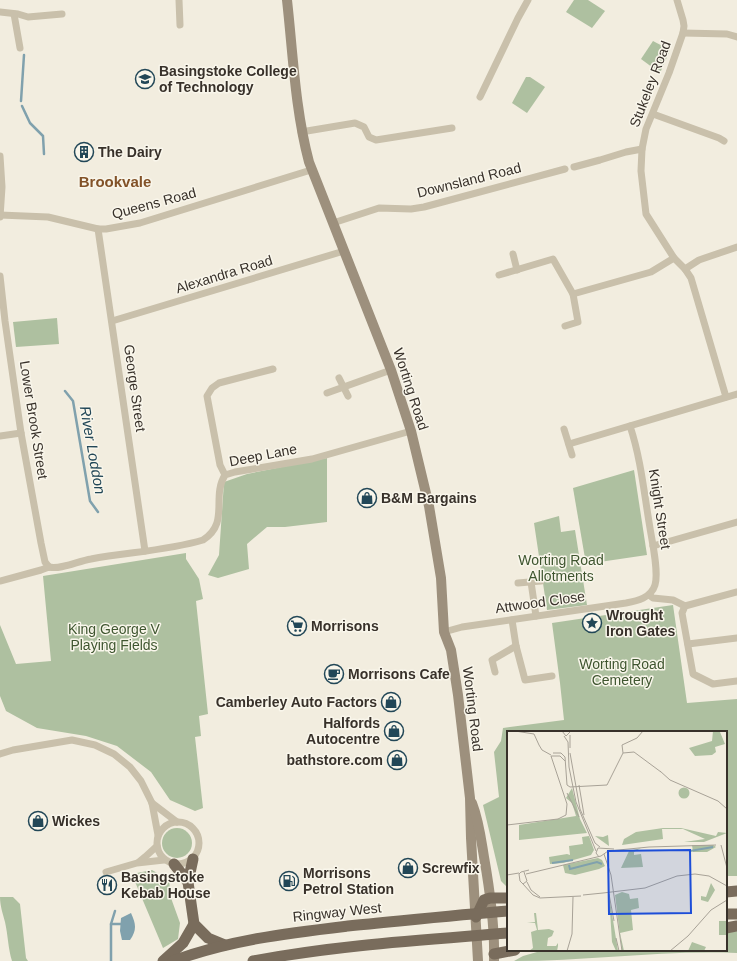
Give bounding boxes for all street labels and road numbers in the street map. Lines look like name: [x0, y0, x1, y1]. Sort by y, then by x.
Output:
street label: Stukeley Road: [626, 39, 674, 129]
street label: Downsland Road: [415, 159, 523, 201]
street label: Queens Road: [110, 184, 198, 222]
street label: Alexandra Road: [174, 252, 274, 296]
street label: George Street: [121, 343, 149, 433]
street label: Worting Road: [390, 346, 432, 432]
street label: Lower Brook Street: [17, 360, 51, 481]
street label: Deep Lane: [228, 441, 298, 469]
street label: Knight Street: [646, 468, 674, 550]
street label: Attwood Close: [494, 588, 586, 616]
street label: Worting Road: [460, 666, 486, 752]
street label: Ringway West: [292, 899, 382, 925]

